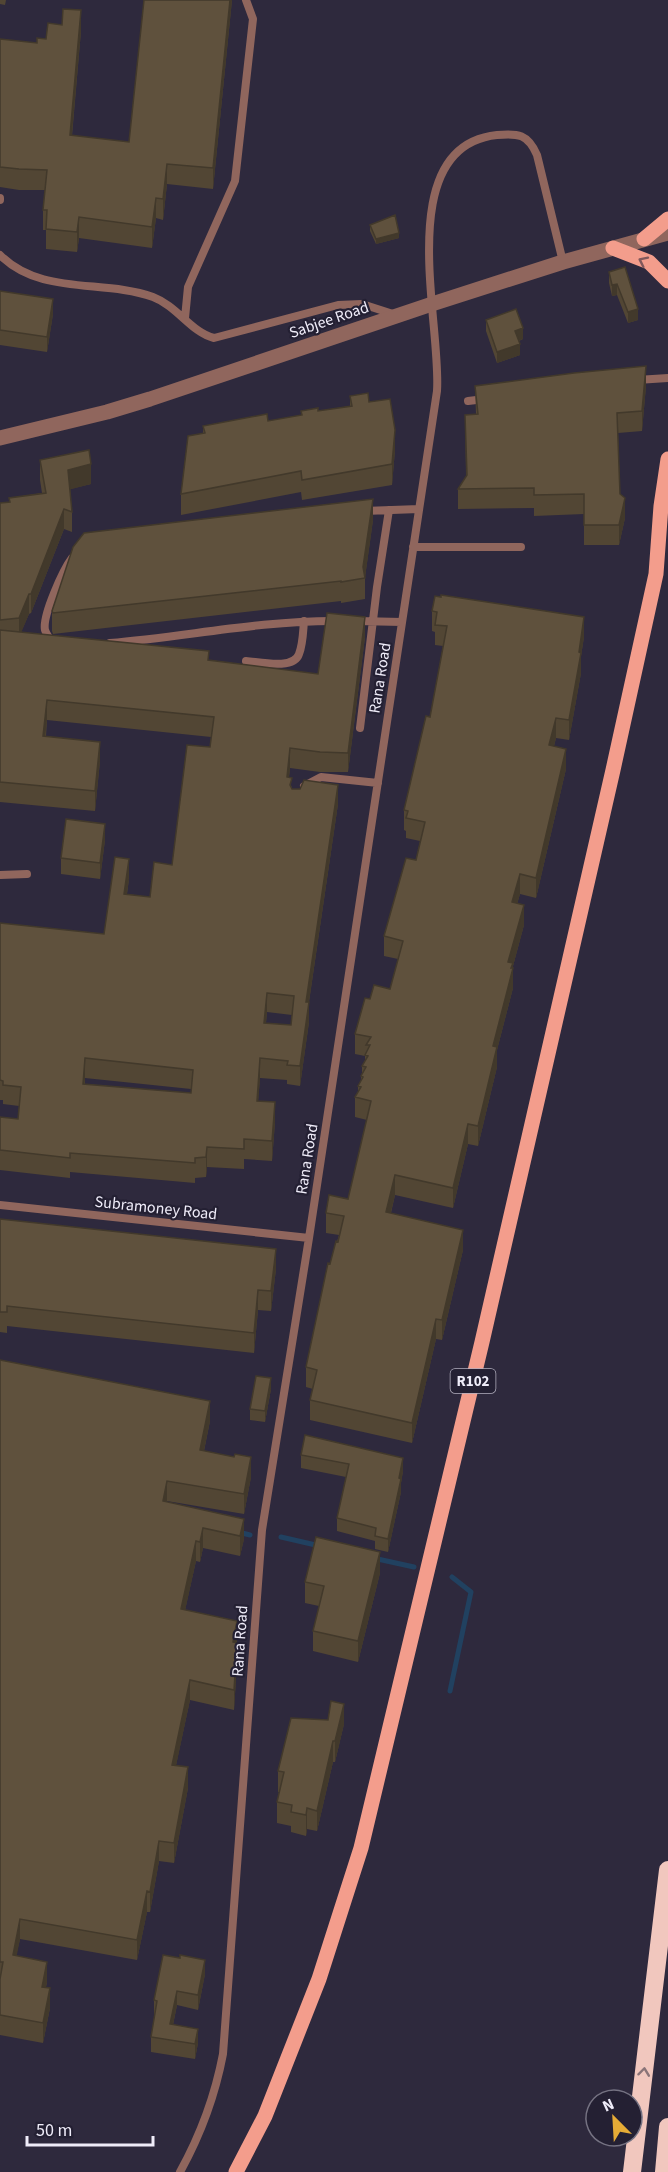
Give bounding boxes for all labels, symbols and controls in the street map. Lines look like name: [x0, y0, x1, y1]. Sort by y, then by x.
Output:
one-way arrow: [638, 256, 649, 268]
street label: Sabjee Road: [286, 296, 372, 344]
street label: Rana Road: [364, 641, 396, 715]
street label: Rana Road: [291, 1122, 323, 1196]
street label: Subramoney Road: [94, 1191, 218, 1225]
road number: R102: [450, 1369, 496, 1393]
street label: Rana Road: [227, 1605, 253, 1677]
one-way arrow: [637, 2068, 650, 2077]
north arrow: [584, 2088, 644, 2148]
text: N: [599, 2093, 618, 2117]
scale bar: [27, 2109, 153, 2147]
text: 50 m: [36, 2118, 72, 2143]

